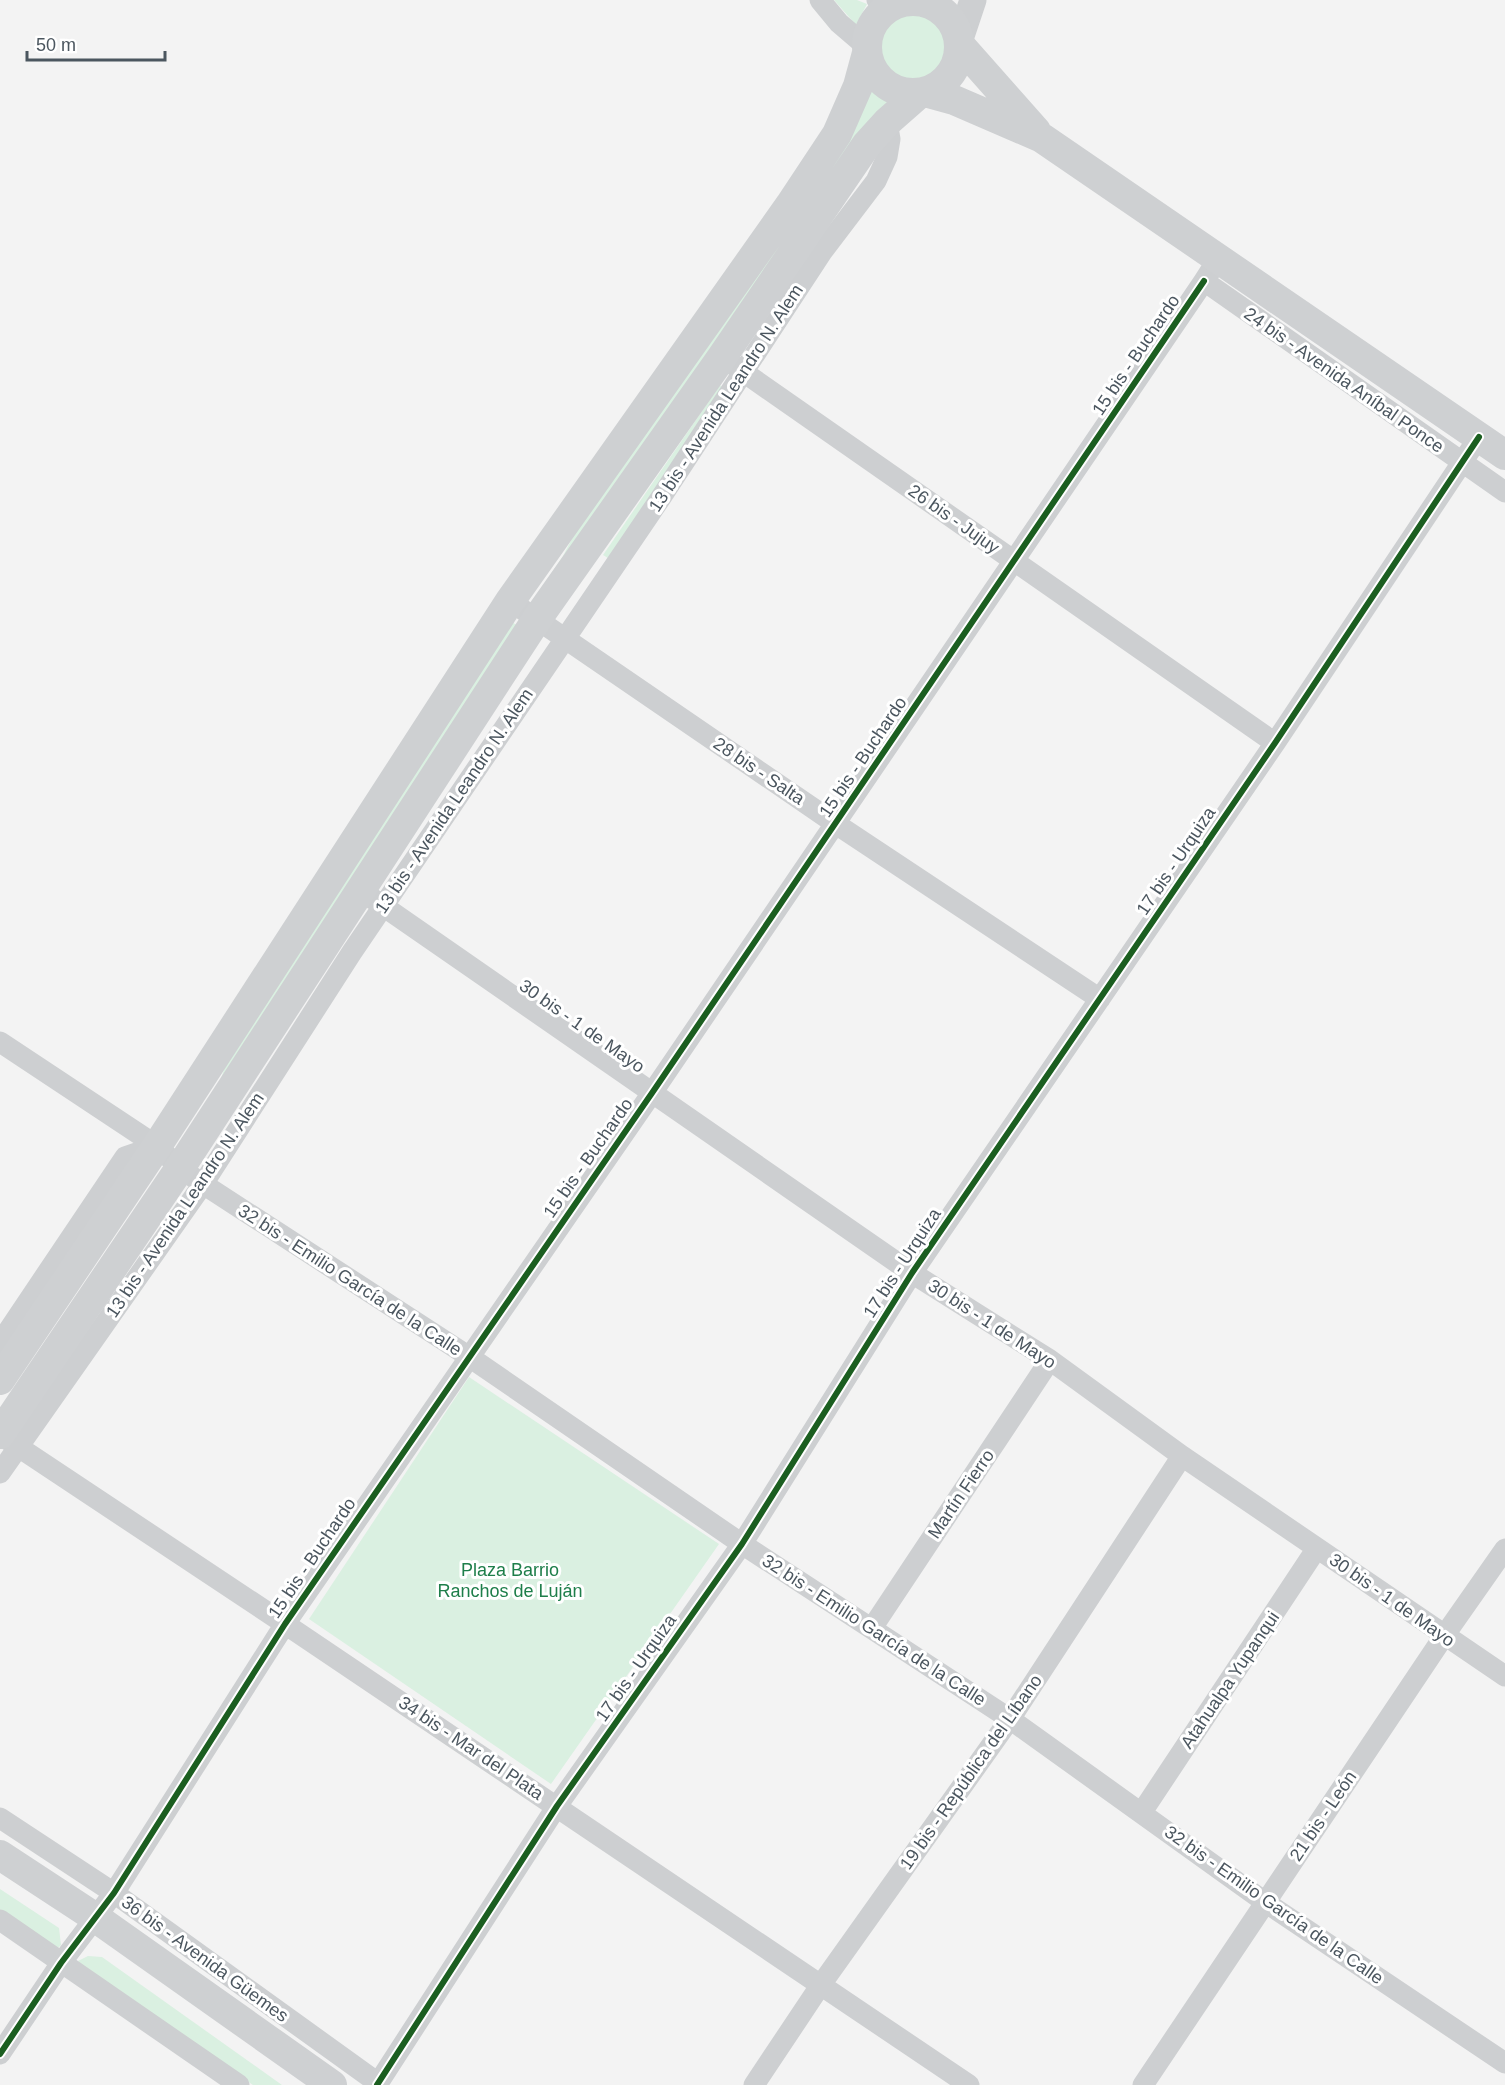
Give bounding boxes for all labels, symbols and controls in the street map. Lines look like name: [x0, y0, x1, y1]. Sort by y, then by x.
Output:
scale bar: [27, 24, 165, 62]
text: 50 m: [36, 35, 76, 55]
street label: 13 bis - Avenida Leandro N. Alem: [645, 281, 807, 515]
street label: 15 bis - Buchardo: [1088, 291, 1184, 419]
street label: 24 bis - Avenida Aníbal Ponce: [1240, 303, 1448, 457]
street label: 26 bis - Jujuy: [905, 480, 1003, 558]
street label: 13 bis - Avenida Leandro N. Alem: [371, 685, 537, 917]
street label: 15 bis - Buchardo: [815, 693, 911, 821]
street label: 28 bis - Salta: [710, 733, 809, 809]
street label: 17 bis - Urquiza: [1132, 802, 1220, 919]
street label: 30 bis - 1 de Mayo: [516, 975, 648, 1077]
street label: 13 bis - Avenida Leandro N. Alem: [102, 1089, 268, 1321]
street label: 15 bis - Buchardo: [539, 1094, 637, 1222]
street label: 32 bis - Emilio García de la Calle: [235, 1200, 465, 1360]
street label: 17 bis - Urquiza: [859, 1204, 945, 1321]
street label: 30 bis - 1 de Mayo: [924, 1275, 1060, 1373]
street label: Martín Fierro: [924, 1446, 998, 1542]
street label: 15 bis - Buchardo: [264, 1494, 360, 1622]
street label: 30 bis - 1 de Mayo: [1326, 1549, 1458, 1651]
street label: 32 bis - Emilio García de la Calle: [759, 1550, 989, 1710]
park label: Plaza Barrio Ranchos de Luján: [437, 1560, 583, 1601]
street label: Atahualpa Yupanqui: [1177, 1608, 1283, 1752]
street label: 17 bis - Urquiza: [592, 1610, 681, 1725]
street label: 19 bis - República del Líbano: [896, 1671, 1046, 1873]
street label: 34 bis - Mar del Plata: [395, 1692, 548, 1804]
street label: 21 bis - León: [1286, 1767, 1360, 1865]
street label: 32 bis - Emilio García de la Calle: [1161, 1822, 1387, 1988]
street label: 36 bis - Avenida Güemes: [118, 1892, 292, 2026]

